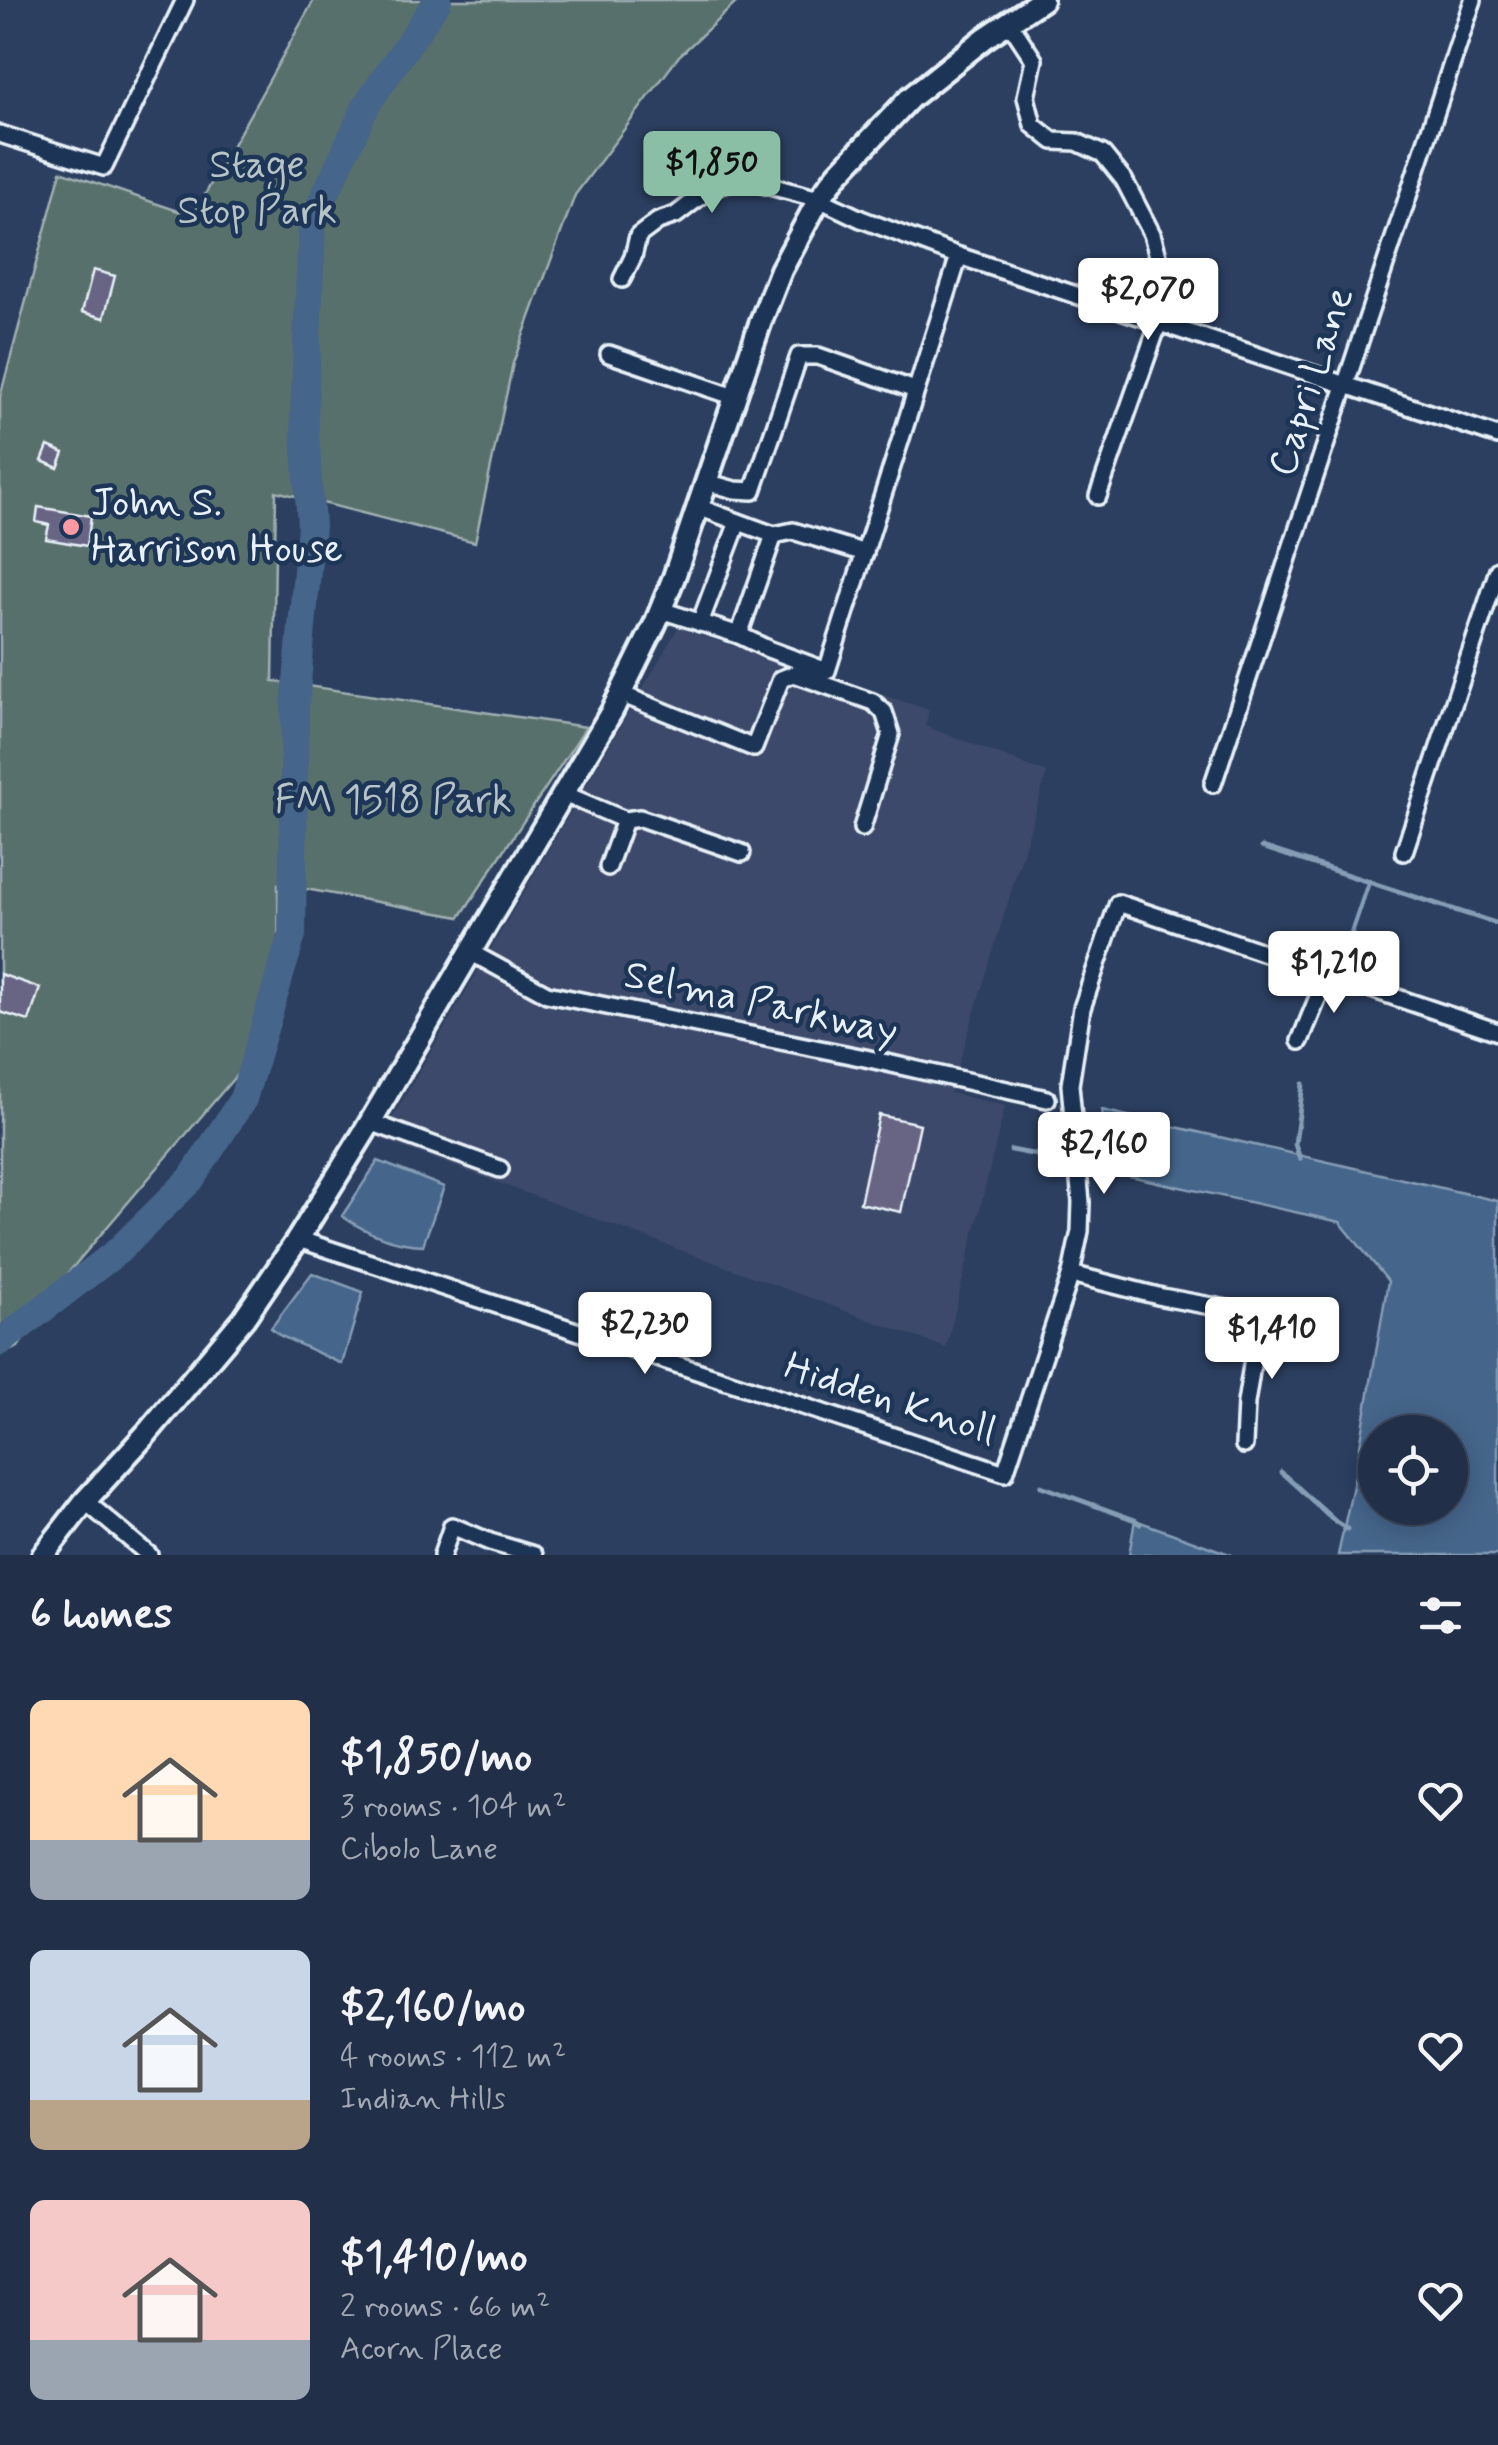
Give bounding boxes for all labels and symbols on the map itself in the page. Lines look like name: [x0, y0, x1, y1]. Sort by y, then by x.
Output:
pin: $1,850: [631, 131, 793, 216]
park label: Stage Stop Park: [177, 140, 337, 238]
pin: $2,070: [1067, 258, 1229, 343]
street label: Capri Lane: [1257, 281, 1367, 483]
place label: John S. Harrison House: [91, 478, 343, 576]
marker: John S. Harrison House: [60, 516, 82, 538]
park label: FM 1518 Park: [275, 775, 512, 827]
pin: $1,210: [1253, 931, 1415, 1016]
street label: Selma Parkway: [619, 950, 903, 1058]
pin: $2,160: [1023, 1112, 1185, 1197]
pin: $2,230: [564, 1292, 726, 1377]
pin: $1,410: [1191, 1297, 1353, 1382]
street label: Hidden Knoll: [777, 1341, 1003, 1459]

